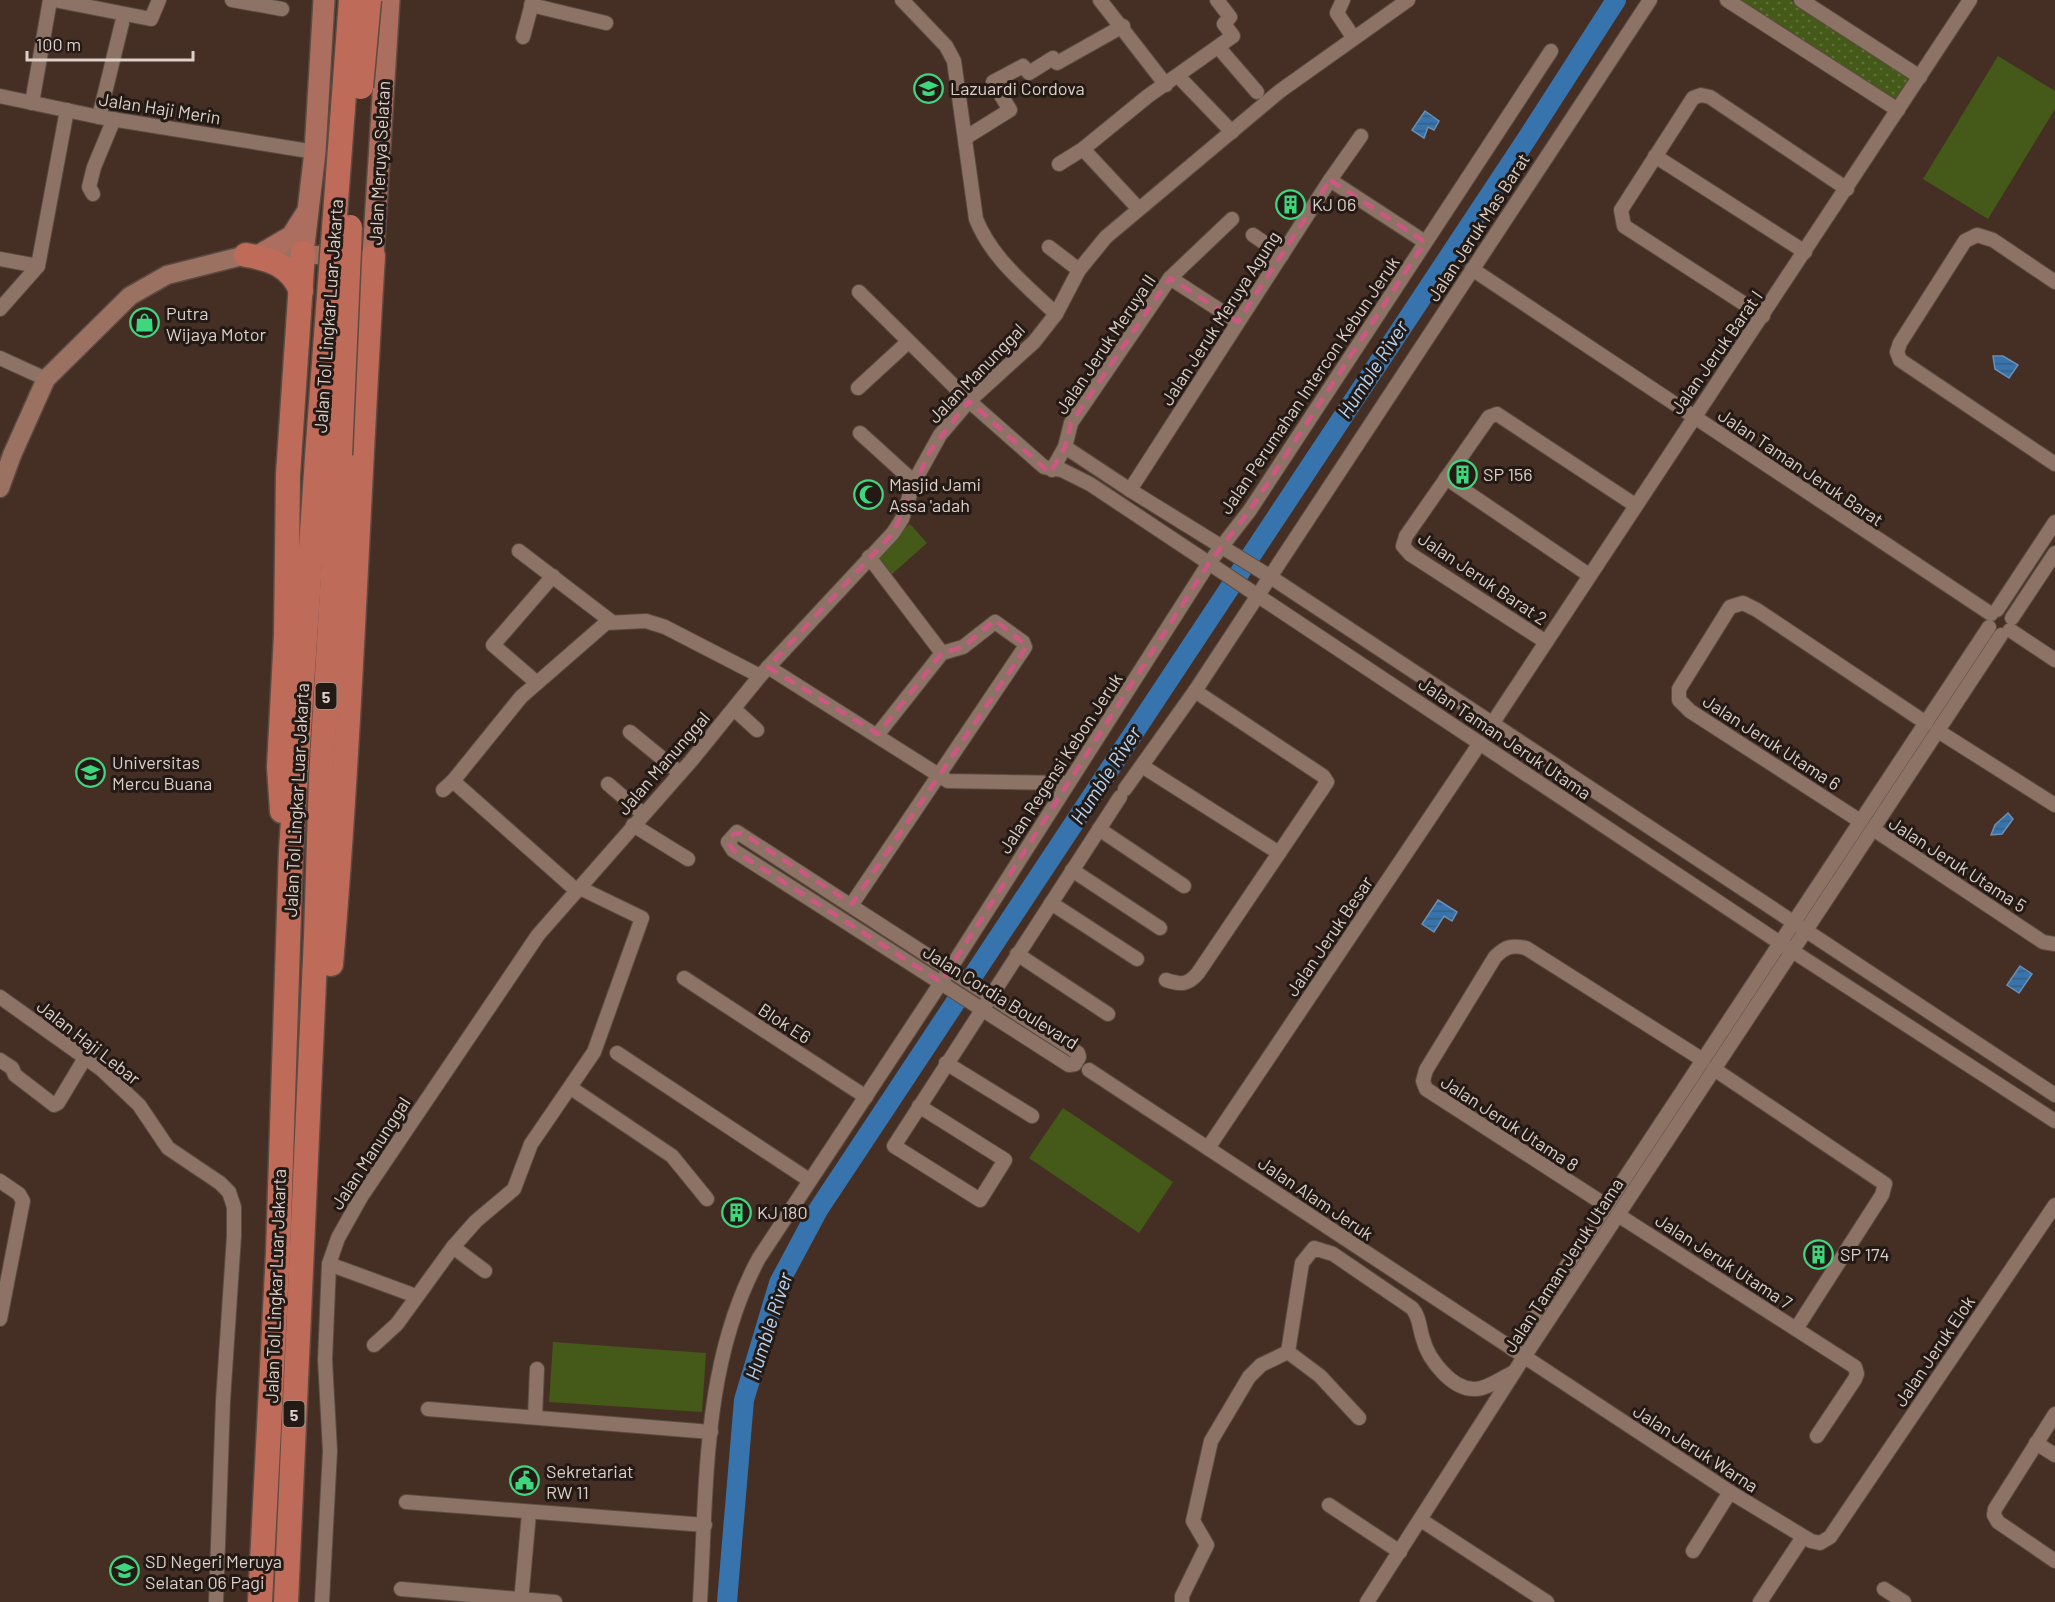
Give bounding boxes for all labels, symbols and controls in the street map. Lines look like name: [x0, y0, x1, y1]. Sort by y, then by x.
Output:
scale bar: [27, 24, 194, 62]
text: 100 m: [36, 33, 81, 55]
school or university icon: Lazuardi Cordova: [913, 72, 945, 104]
place label: Lazuardi Cordova: [950, 77, 1085, 99]
street label: Jalan Meruya Selatan: [364, 80, 394, 246]
street label: Jalan Haji Merin: [97, 88, 223, 128]
street label: Jalan Jeruk Mas Barat: [1422, 149, 1534, 305]
building icon: KJ 06: [1275, 188, 1307, 220]
place label: KJ 06: [1312, 193, 1356, 215]
street label: Jalan Tol Lingkar Luar Jakarta: [309, 198, 347, 434]
street label: Jalan Jeruk Meruya Agung: [1155, 227, 1285, 409]
street label: Jalan Perumahan Intercon Kebun Jeruk: [1214, 252, 1404, 518]
street label: Jalan Jeruk Meruya II: [1050, 270, 1160, 418]
street label: Jalan Jeruk Barat I: [1665, 286, 1767, 418]
place label: Putra Wijaya Motor: [166, 302, 266, 345]
shop icon: Putra Wijaya Motor: [129, 307, 161, 339]
water label: Humble River: [1332, 315, 1413, 422]
street label: Jalan Manunggal: [923, 319, 1029, 427]
street label: Jalan Taman Jeruk Barat: [1714, 404, 1888, 530]
building icon: SP 156: [1446, 458, 1478, 490]
place label: SP 156: [1483, 463, 1533, 485]
place label: Masjid Jami Assa 'adah: [889, 473, 981, 516]
mosque icon: Masjid Jami Assa 'adah: [852, 478, 884, 510]
street label: Jalan Jeruk Barat 2: [1414, 527, 1552, 629]
street label: Jalan Regensi Kebon Jeruk: [993, 669, 1127, 857]
street label: Jalan Taman Jeruk Utama: [1415, 672, 1595, 804]
street label: Jalan Tol Lingkar Luar Jakarta: [279, 682, 313, 918]
road number: 5: [316, 683, 336, 709]
street label: Jalan Jeruk Utama 6: [1699, 689, 1845, 795]
street label: Jalan Manunggal: [612, 707, 714, 819]
water label: Humble River: [1065, 721, 1146, 828]
place label: Universitas Mercu Buana: [112, 751, 212, 794]
school or university icon: Universitas Mercu Buana: [75, 756, 107, 788]
street label: Jalan Jeruk Utama 5: [1885, 811, 2031, 917]
street label: Jalan Jeruk Besar: [1281, 871, 1378, 1000]
street label: Jalan Cordia Boulevard: [919, 940, 1083, 1054]
street label: Jalan Haji Lebar: [33, 995, 145, 1089]
street label: Blok E6: [755, 998, 815, 1048]
street label: Jalan Jeruk Utama 8: [1437, 1070, 1583, 1176]
street label: Jalan Manunggal: [325, 1093, 415, 1213]
street label: Jalan Alam Jeruk: [1254, 1151, 1378, 1245]
street label: Jalan Tol Lingkar Luar Jakarta: [260, 1168, 290, 1404]
street label: Jalan Taman Jeruk Utama: [1498, 1174, 1628, 1356]
building icon: KJ 180: [720, 1196, 752, 1228]
place label: KJ 180: [757, 1201, 808, 1223]
street label: Jalan Jeruk Utama 7: [1651, 1209, 1797, 1314]
building icon: SP 174: [1803, 1238, 1835, 1270]
place label: SP 174: [1840, 1243, 1890, 1265]
water label: Humble River: [739, 1268, 797, 1383]
street label: Jalan Jeruk Elok: [1889, 1291, 1979, 1411]
street label: Jalan Jeruk Warna: [1629, 1399, 1763, 1497]
road number: 5: [284, 1401, 304, 1427]
place label: Sekretariat RW 11: [546, 1460, 634, 1503]
public building icon: Sekretariat RW 11: [509, 1465, 541, 1497]
place label: SD Negeri Meruya Selatan 06 Pagi: [145, 1550, 282, 1593]
school or university icon: SD Negeri Meruya Selatan 06 Pagi: [108, 1555, 140, 1587]

